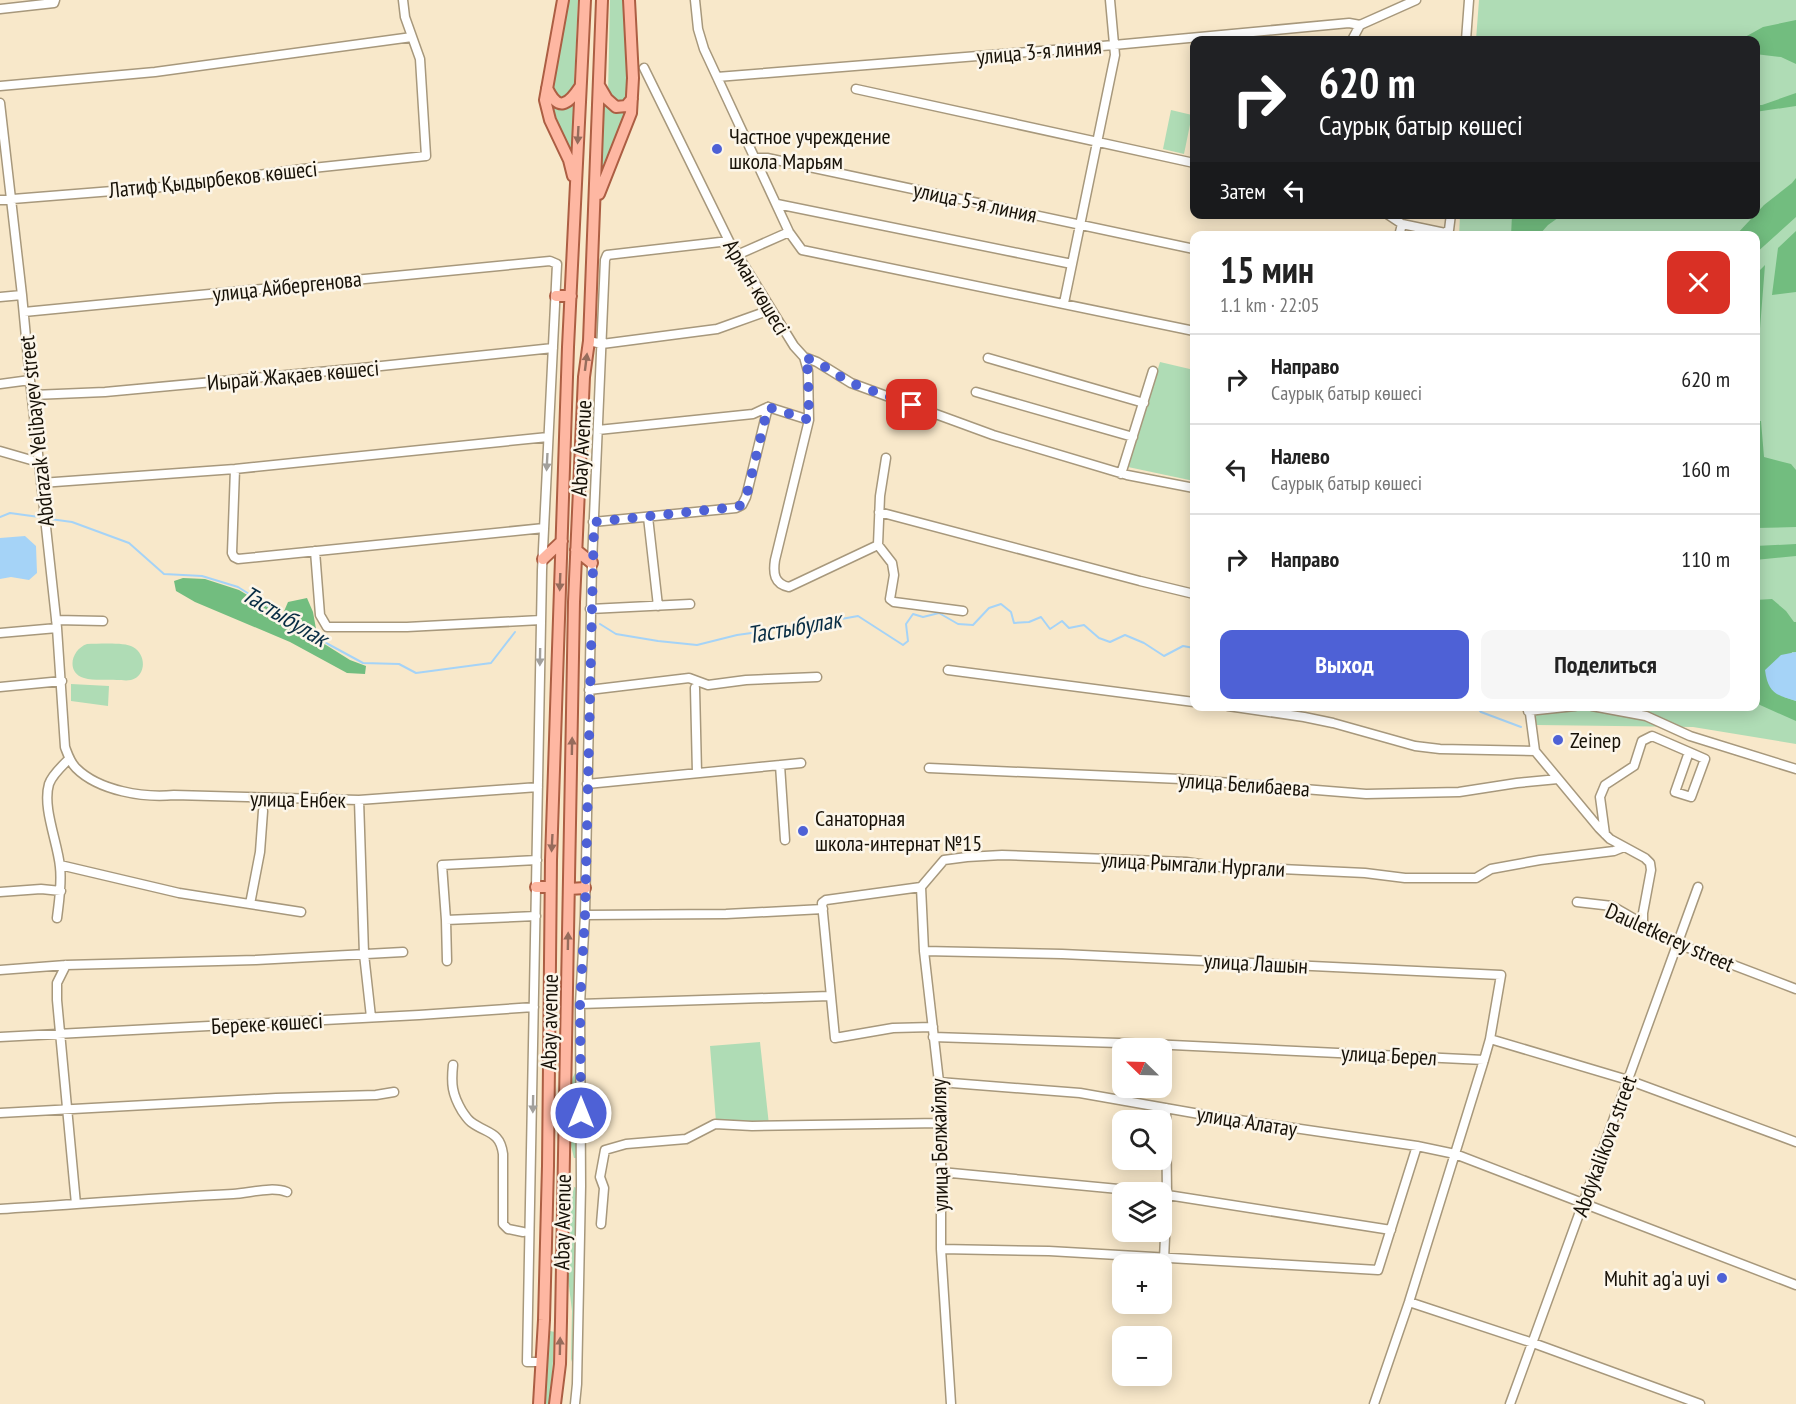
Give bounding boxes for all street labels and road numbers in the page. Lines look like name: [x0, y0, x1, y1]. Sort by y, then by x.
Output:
street label: улица 3-я линия: [975, 32, 1103, 70]
street label: Латиф Қыдырбеков көшесі: [106, 154, 319, 204]
street label: улица 5-я линия: [911, 175, 1039, 229]
street label: Арман көшесі: [717, 234, 797, 340]
street label: улица Айбергенова: [211, 264, 363, 308]
street label: Abdrazak Yelibayev street: [12, 334, 60, 528]
street label: Иырай Жақаев көшесі: [206, 354, 380, 396]
street label: Abay Avenue: [565, 399, 597, 497]
street label: улица Белибаева: [1177, 765, 1311, 803]
street label: улица Енбек: [250, 784, 347, 814]
street label: улица Рымгали Нургали: [1100, 845, 1286, 883]
street label: Dauletkerey street: [1601, 896, 1739, 978]
street label: улица Лашын: [1203, 946, 1309, 980]
street label: Abay avenue: [534, 974, 564, 1070]
street label: Береке көшесі: [210, 1006, 324, 1040]
street label: улица Берел: [1340, 1039, 1438, 1071]
street label: Abdykalikova street: [1566, 1072, 1642, 1220]
street label: улица Белжайляу: [924, 1077, 954, 1212]
street label: улица Алатау: [1195, 1099, 1300, 1143]
street label: Abay Avenue: [547, 1174, 577, 1270]

